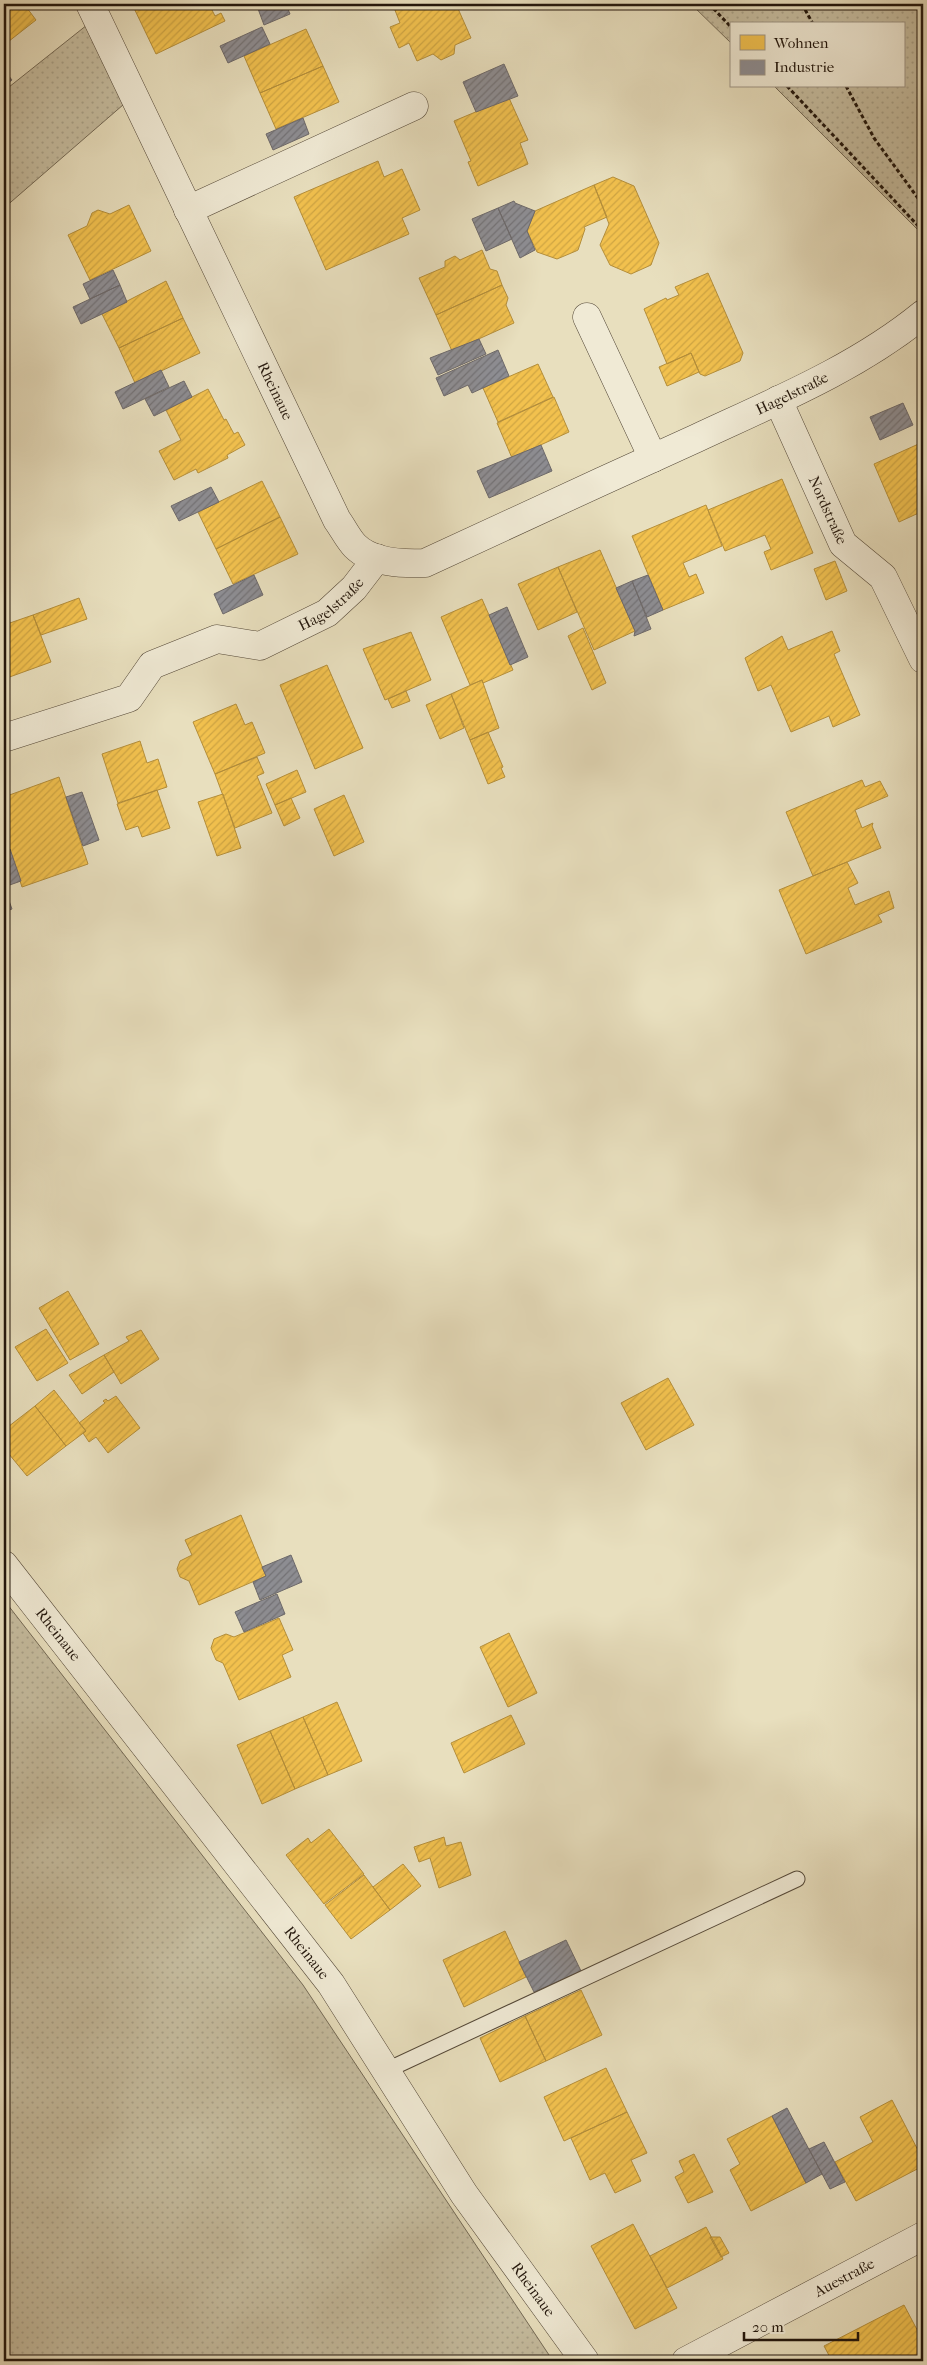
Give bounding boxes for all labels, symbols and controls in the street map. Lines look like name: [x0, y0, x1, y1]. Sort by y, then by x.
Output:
legend: [730, 22, 904, 88]
text: Wohnen: [773, 34, 829, 52]
text: Industrie: [774, 58, 835, 76]
street label: Rheinaue: [254, 359, 297, 424]
street label: Hagelstraße: [753, 368, 832, 419]
street label: Nordstraße: [805, 473, 851, 548]
street label: Hagelstraße: [295, 574, 368, 635]
street label: Rheinaue: [32, 1604, 85, 1665]
street label: Rheinaue: [280, 1923, 333, 1984]
street label: Auestraße: [810, 2254, 878, 2301]
street label: Rheinaue: [508, 2259, 559, 2321]
scale bar: [744, 2310, 858, 2342]
text: 20 m: [752, 2318, 784, 2336]

